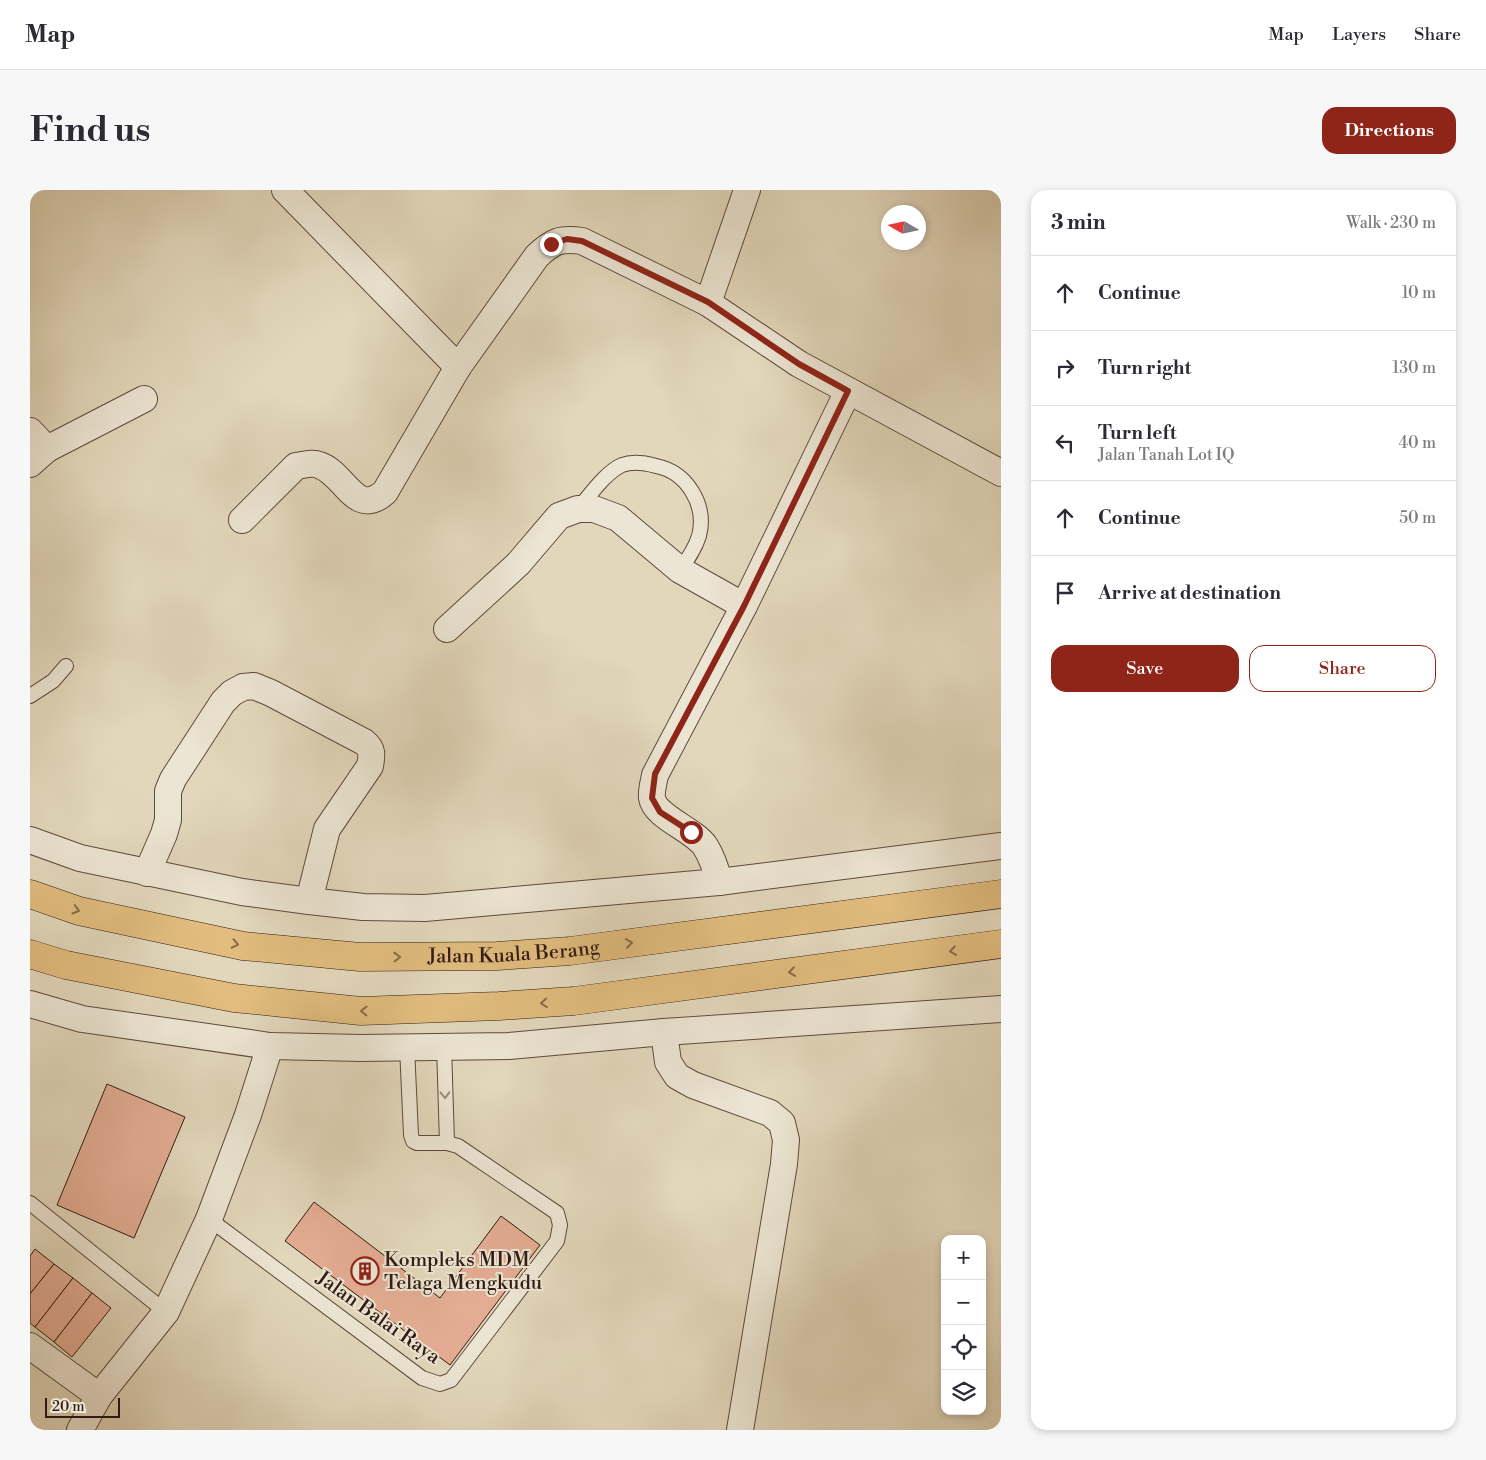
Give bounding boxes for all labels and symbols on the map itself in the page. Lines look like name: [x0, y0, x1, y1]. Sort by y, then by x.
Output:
north arrow: [881, 205, 926, 250]
route end: [540, 233, 563, 256]
route start: [680, 821, 703, 844]
one-way arrow: [72, 904, 80, 914]
street label: Jalan Kuala Berang: [427, 935, 602, 969]
one-way arrow: [231, 938, 240, 949]
one-way arrow: [625, 938, 633, 949]
one-way arrow: [948, 945, 956, 956]
one-way arrow: [394, 952, 401, 962]
one-way arrow: [787, 966, 795, 977]
one-way arrow: [539, 997, 547, 1008]
one-way arrow: [360, 1006, 368, 1016]
one-way arrow: [440, 1091, 451, 1099]
place label: Kompleks MDM Telaga Mengkudu: [384, 1248, 543, 1296]
building icon: Kompleks MDM Telaga Mengkudu: [350, 1256, 380, 1286]
street label: Jalan Balai Raya: [310, 1265, 446, 1371]
scale bar: [45, 1395, 120, 1418]

